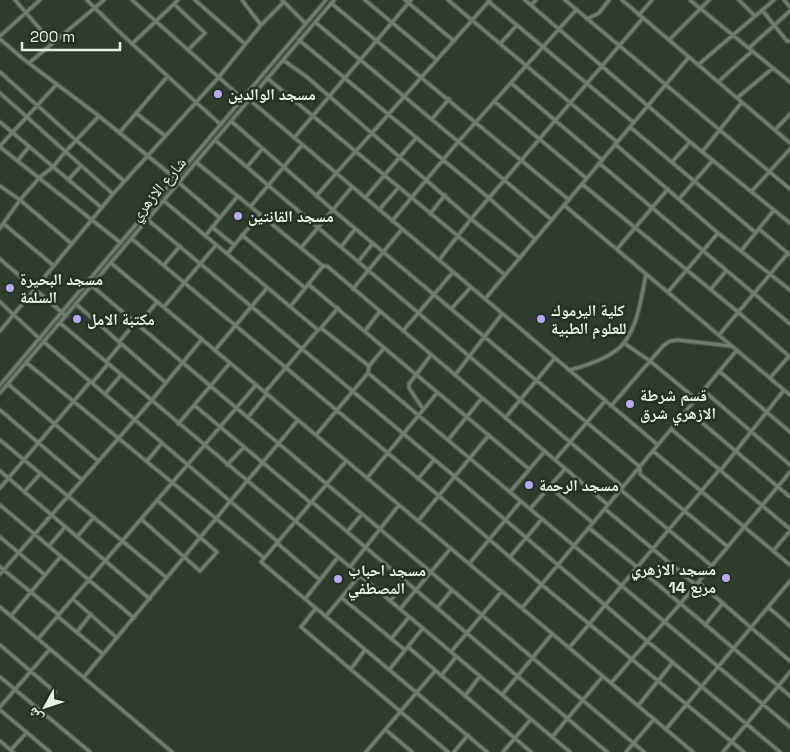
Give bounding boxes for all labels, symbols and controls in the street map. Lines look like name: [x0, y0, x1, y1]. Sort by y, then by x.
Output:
scale bar: [22, 20, 120, 52]
text: 200 m: [30, 27, 75, 46]
place label: مسجد الوالدين: [228, 84, 316, 105]
marker: مسجد الوالدين: [212, 88, 224, 100]
street label: شارع الازهري: [125, 153, 192, 227]
place label: مسجد القانتين: [248, 206, 334, 227]
marker: مسجد القانتين: [232, 210, 244, 222]
place label: مسجد البحيرة السلمة: [20, 269, 103, 308]
marker: مسجد البحيرة السلمة: [4, 282, 16, 294]
place label: كلية اليرموك للعلوم الطبية: [551, 300, 627, 340]
place label: مكتبة الامل: [87, 309, 155, 330]
marker: مكتبة الامل: [71, 313, 83, 325]
marker: كلية اليرموك للعلوم الطبية: [535, 313, 547, 325]
place label: قسم شرطة الازهري شرق: [640, 385, 716, 425]
marker: قسم شرطة الازهري شرق: [624, 398, 636, 410]
place label: مسجد الرحمة: [539, 475, 619, 496]
marker: مسجد الرحمة: [523, 479, 535, 491]
place label: مسجد الازهري مربع 14: [631, 559, 716, 598]
place label: مسجد احباب المصطفي: [348, 560, 426, 600]
marker: مسجد الازهري مربع 14: [720, 572, 732, 584]
marker: مسجد احباب المصطفي: [332, 573, 344, 585]
north arrow: [20, 682, 70, 732]
text: ش: [23, 704, 47, 727]

